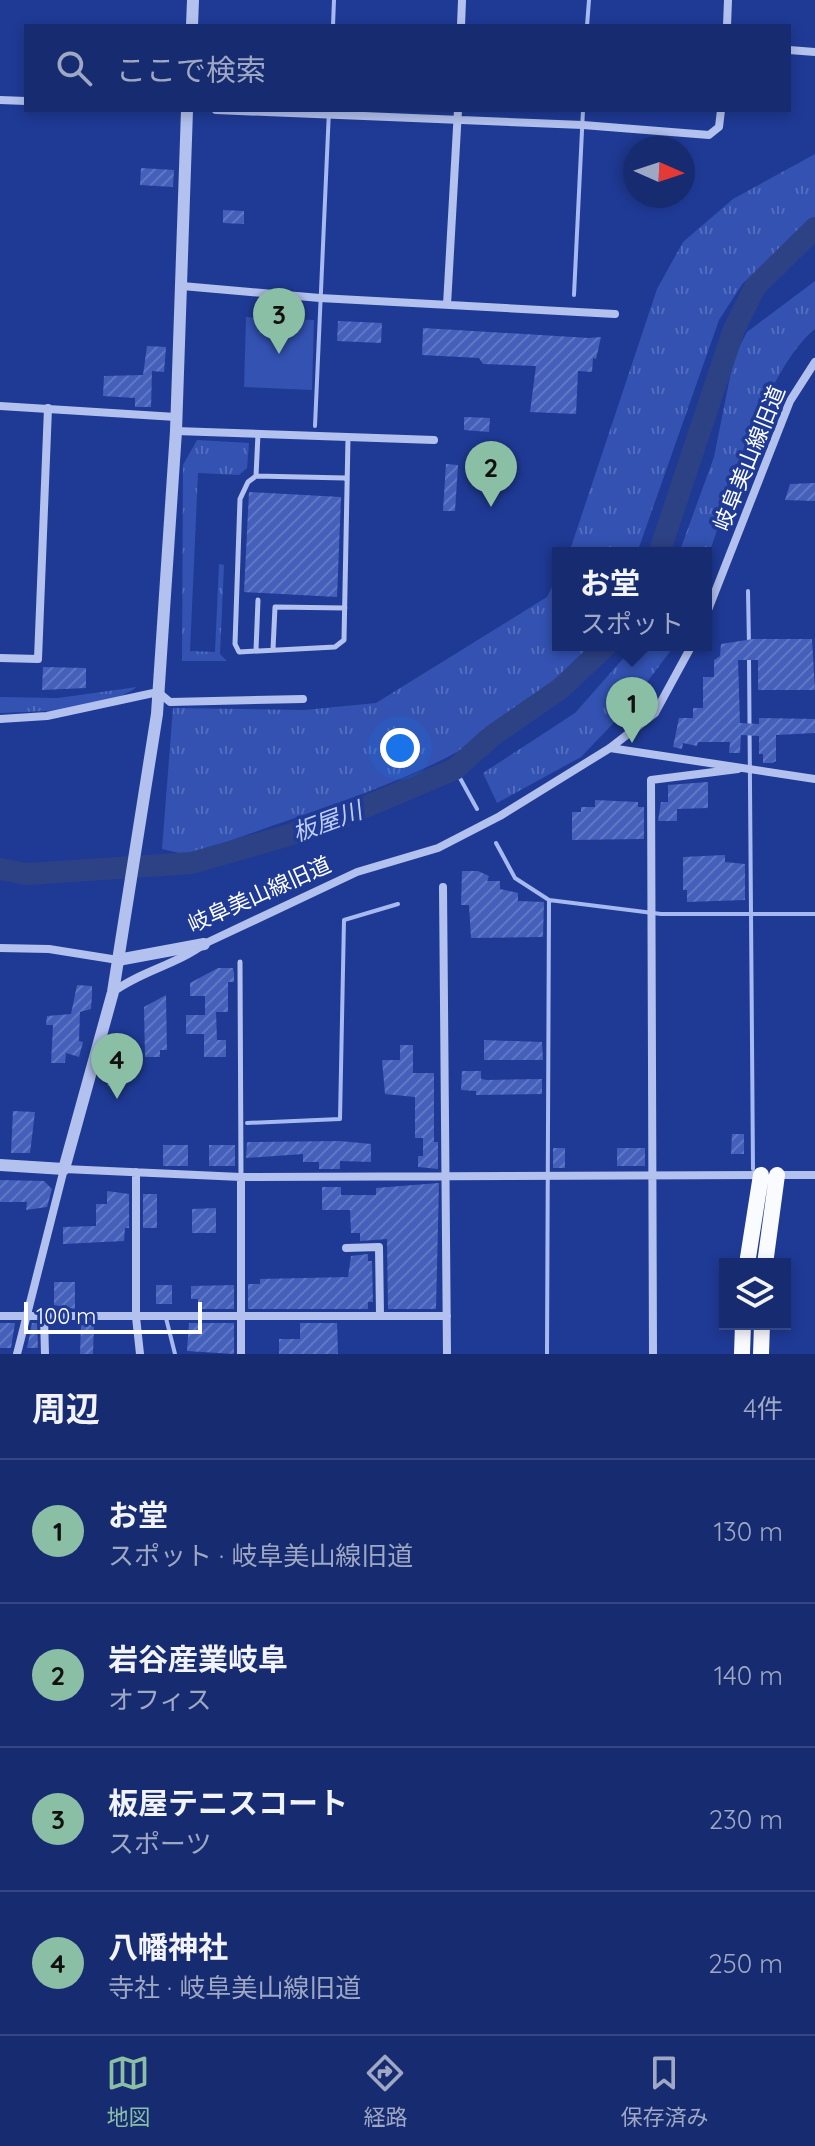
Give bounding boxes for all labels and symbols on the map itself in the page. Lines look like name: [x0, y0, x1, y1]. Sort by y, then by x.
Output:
north arrow: [623, 136, 695, 208]
pin: 3: [253, 288, 305, 354]
street label: 岐阜美山線旧道: [707, 381, 791, 535]
pin: 2: [465, 441, 517, 507]
pin: 1: [606, 677, 658, 743]
your location: [380, 728, 420, 768]
water label: 板屋川: [288, 794, 369, 847]
street label: 岐阜美山線旧道: [183, 850, 335, 938]
pin: 4: [91, 1033, 143, 1099]
scale bar: [24, 1298, 202, 1334]

